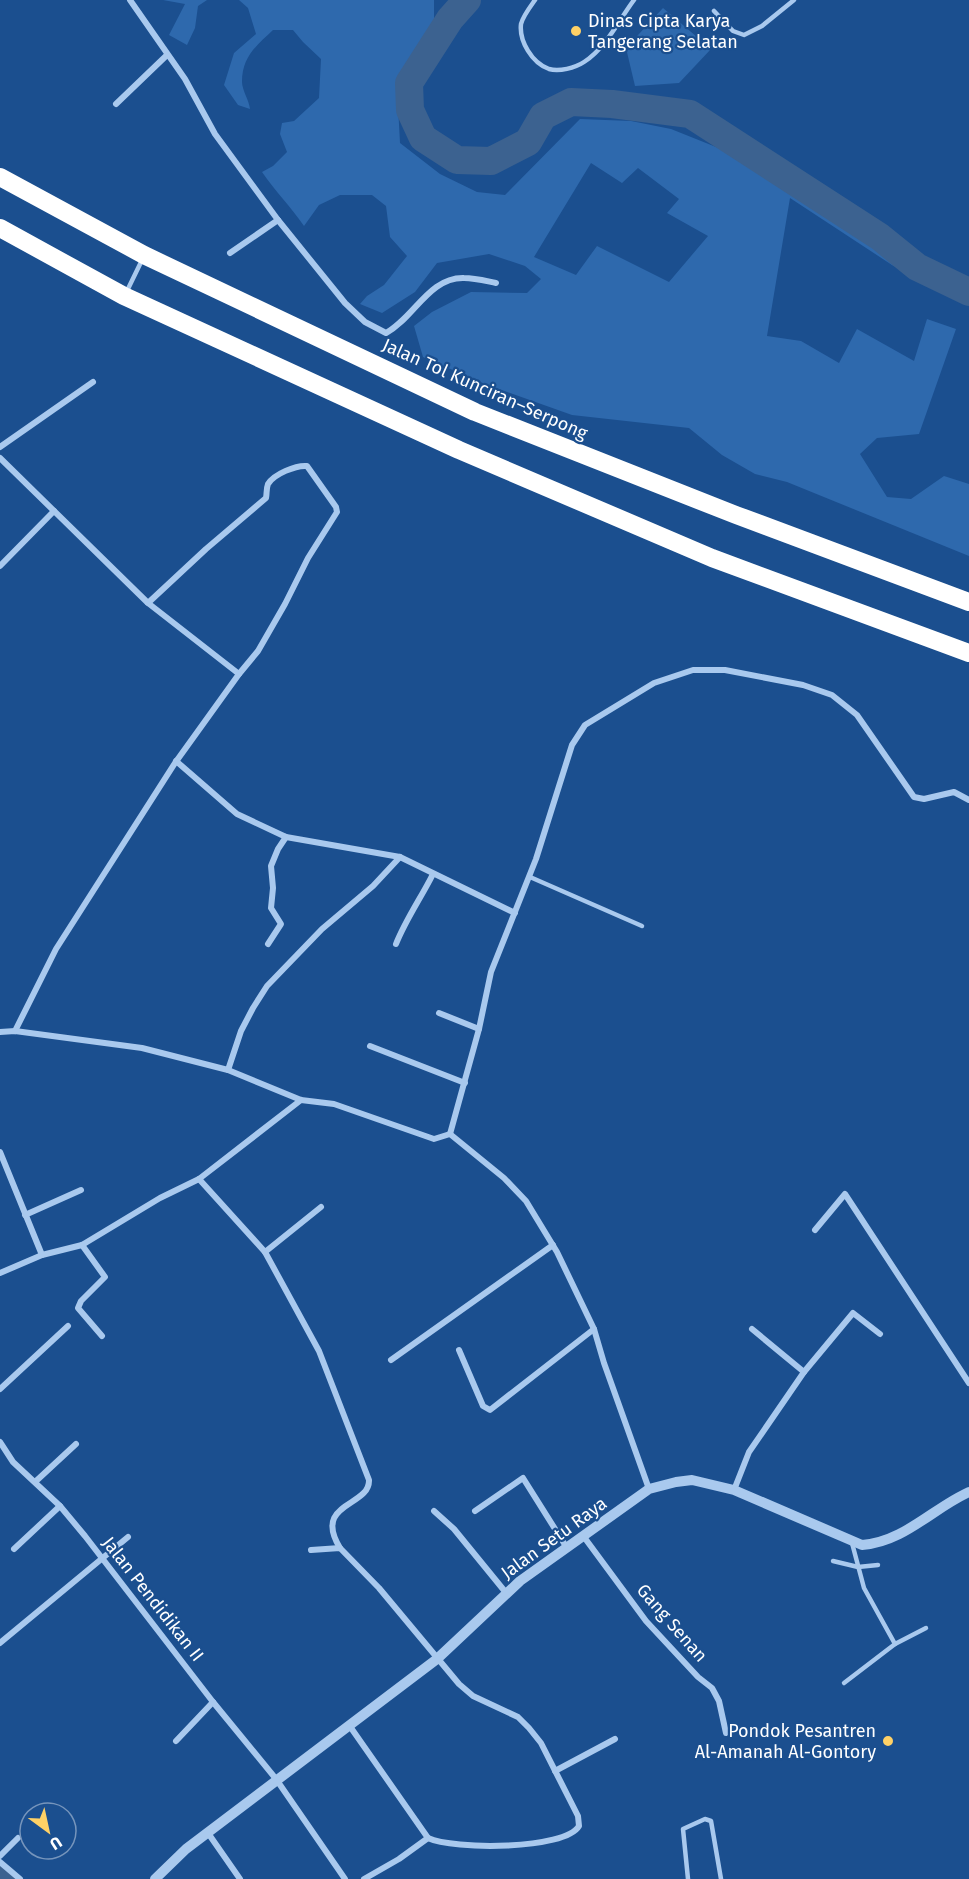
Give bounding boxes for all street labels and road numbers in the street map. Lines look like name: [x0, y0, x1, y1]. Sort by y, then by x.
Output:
street label: Jalan Tol Kunciran–Serpong: [379, 334, 592, 445]
street label: Jalan Setu Raya: [497, 1492, 611, 1584]
street label: Jalan Pendidikan II: [98, 1532, 208, 1666]
street label: Gang Senan: [632, 1579, 712, 1667]

